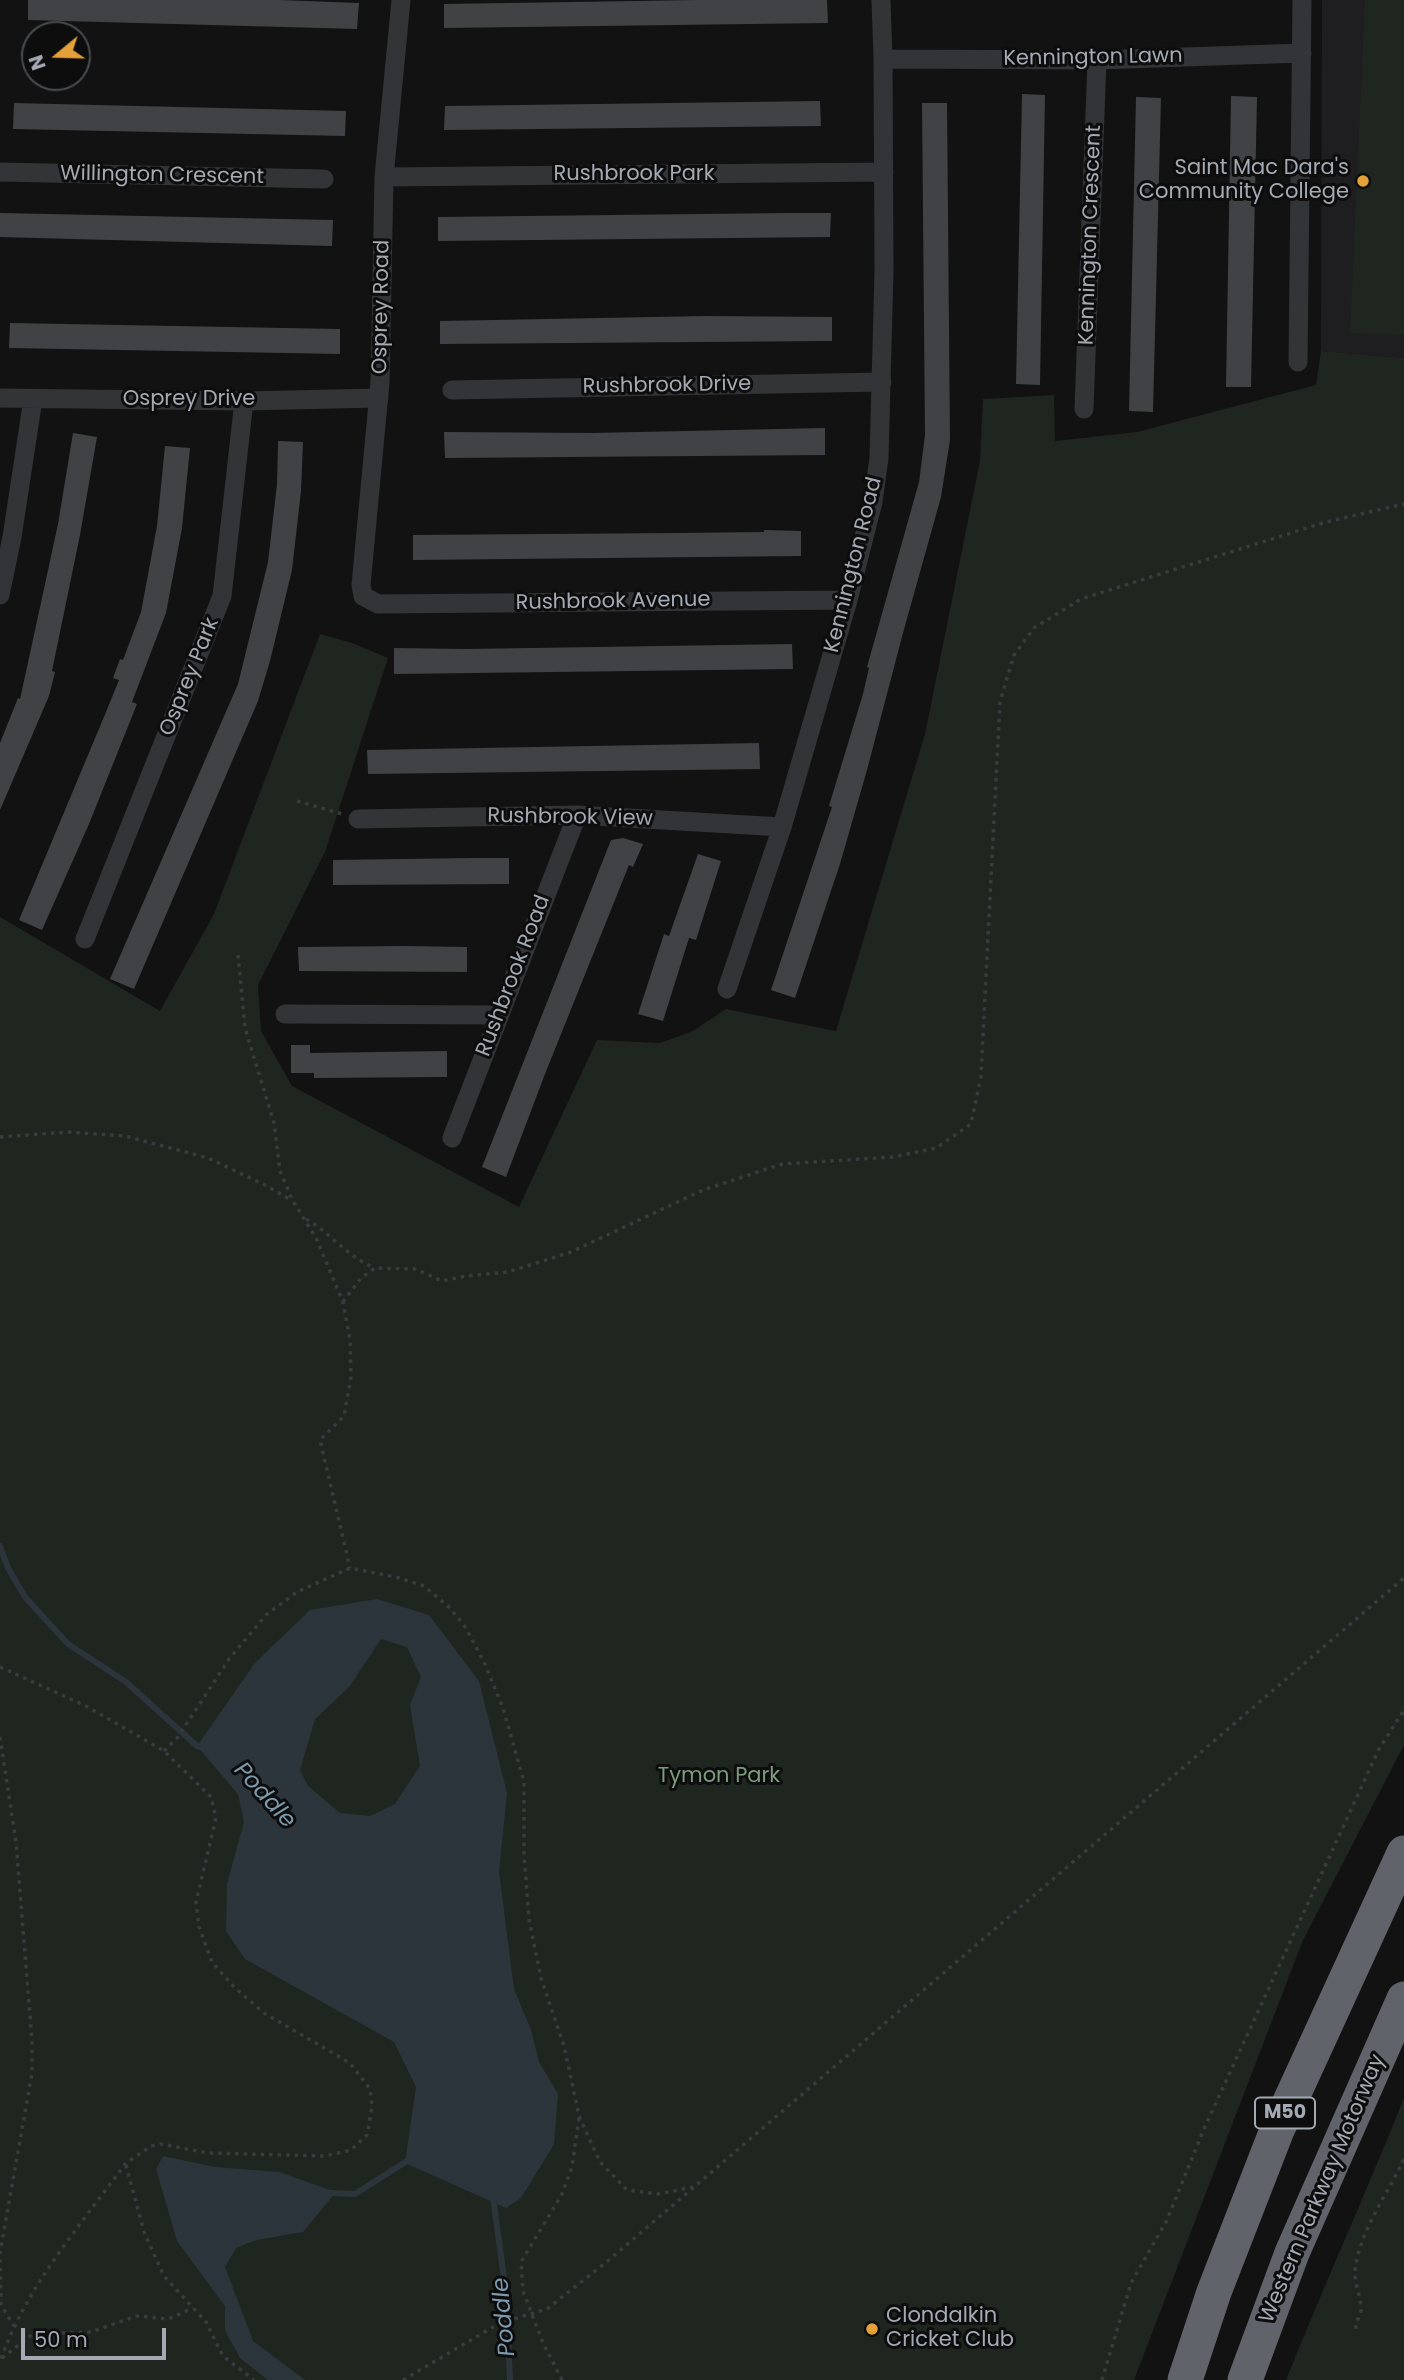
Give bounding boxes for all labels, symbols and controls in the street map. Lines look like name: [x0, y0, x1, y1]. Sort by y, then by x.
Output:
north arrow: [21, 21, 91, 91]
street label: Kennington Lawn: [1003, 44, 1183, 72]
text: N: [22, 51, 53, 74]
street label: Kennington Crescent: [1075, 124, 1107, 346]
place label: Saint Mac Dara's Community College: [1139, 156, 1349, 206]
street label: Willington Crescent: [60, 162, 264, 190]
street label: Rushbrook Park: [554, 162, 714, 188]
marker: Saint Mac Dara's Community College: [1355, 173, 1371, 189]
street label: Osprey Road: [368, 240, 396, 374]
street label: Rushbrook Drive: [582, 372, 752, 400]
street label: Osprey Drive: [123, 387, 255, 413]
street label: Kennington Road: [820, 475, 888, 655]
street label: Rushbrook Avenue: [515, 588, 711, 616]
street label: Osprey Park: [155, 614, 225, 740]
street label: Rushbrook View: [487, 804, 653, 832]
street label: Rushbrook Road: [472, 892, 556, 1060]
water label: Poddle: [227, 1757, 301, 1835]
park label: Tymon Park: [658, 1764, 780, 1790]
street label: Western Parkway Motorway: [1255, 2051, 1391, 2327]
road number: M50: [1255, 2098, 1315, 2128]
water label: Poddle: [488, 2276, 522, 2358]
place label: Clondalkin Cricket Club: [886, 2304, 1014, 2354]
scale bar: [24, 2314, 170, 2358]
marker: Clondalkin Cricket Club: [864, 2321, 880, 2337]
text: 50 m: [34, 2325, 88, 2354]

